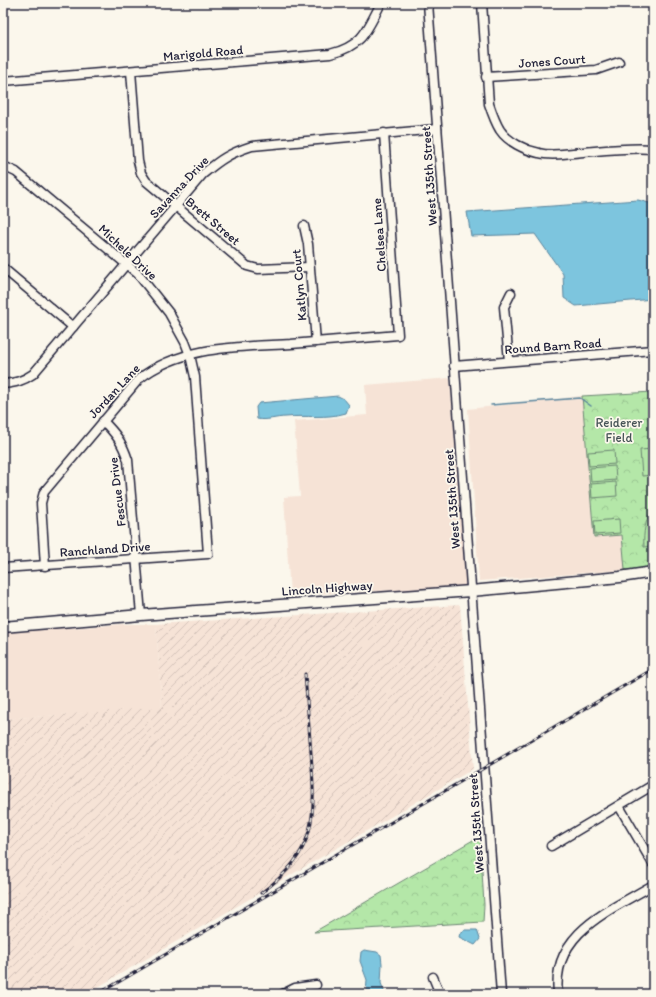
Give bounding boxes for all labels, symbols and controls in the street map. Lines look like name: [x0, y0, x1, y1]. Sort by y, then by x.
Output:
street label: Marigold Road: [162, 42, 244, 64]
street label: Jones Court: [518, 51, 586, 71]
street label: West 135th Street: [418, 126, 440, 226]
street label: Savanna Drive: [146, 153, 212, 221]
street label: Brett Street: [183, 194, 243, 248]
street label: Chelsea Lane: [369, 198, 389, 272]
street label: Michele Drive: [96, 221, 160, 283]
street label: Katlyn Court: [288, 248, 310, 321]
street label: Round Barn Road: [504, 335, 602, 357]
street label: Jordan Lane: [85, 361, 143, 421]
park label: Reiderer Field: [595, 415, 643, 445]
street label: West 135th Street: [441, 449, 463, 549]
street label: Fescue Drive: [105, 456, 129, 528]
street label: Ranchland Drive: [59, 538, 151, 560]
street label: Lincoln Highway: [281, 577, 373, 599]
street label: West 135th Street: [465, 773, 487, 873]

